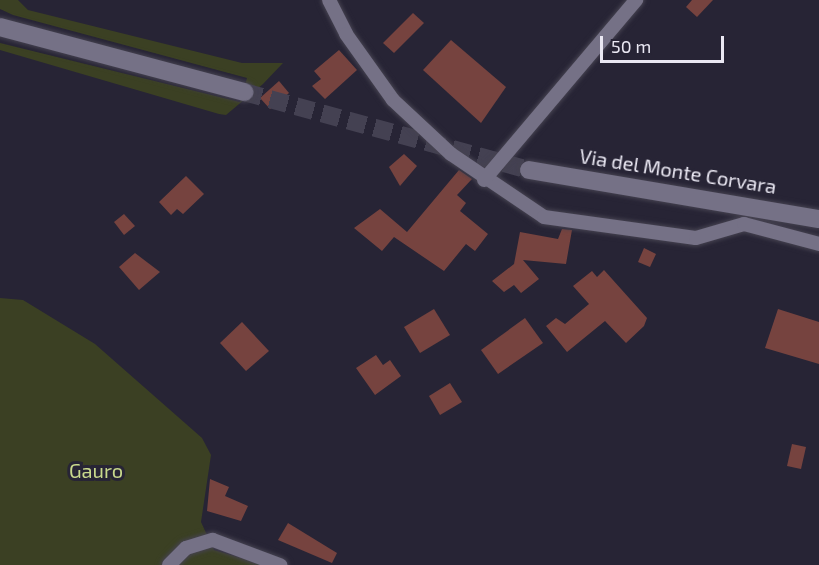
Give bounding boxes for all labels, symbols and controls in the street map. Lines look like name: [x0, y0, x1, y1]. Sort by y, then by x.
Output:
scale bar: [603, 24, 728, 62]
text: 50 m: [611, 35, 651, 57]
street label: Via del Monte Corvara: [577, 144, 779, 198]
park label: Gauro: [69, 458, 123, 482]

